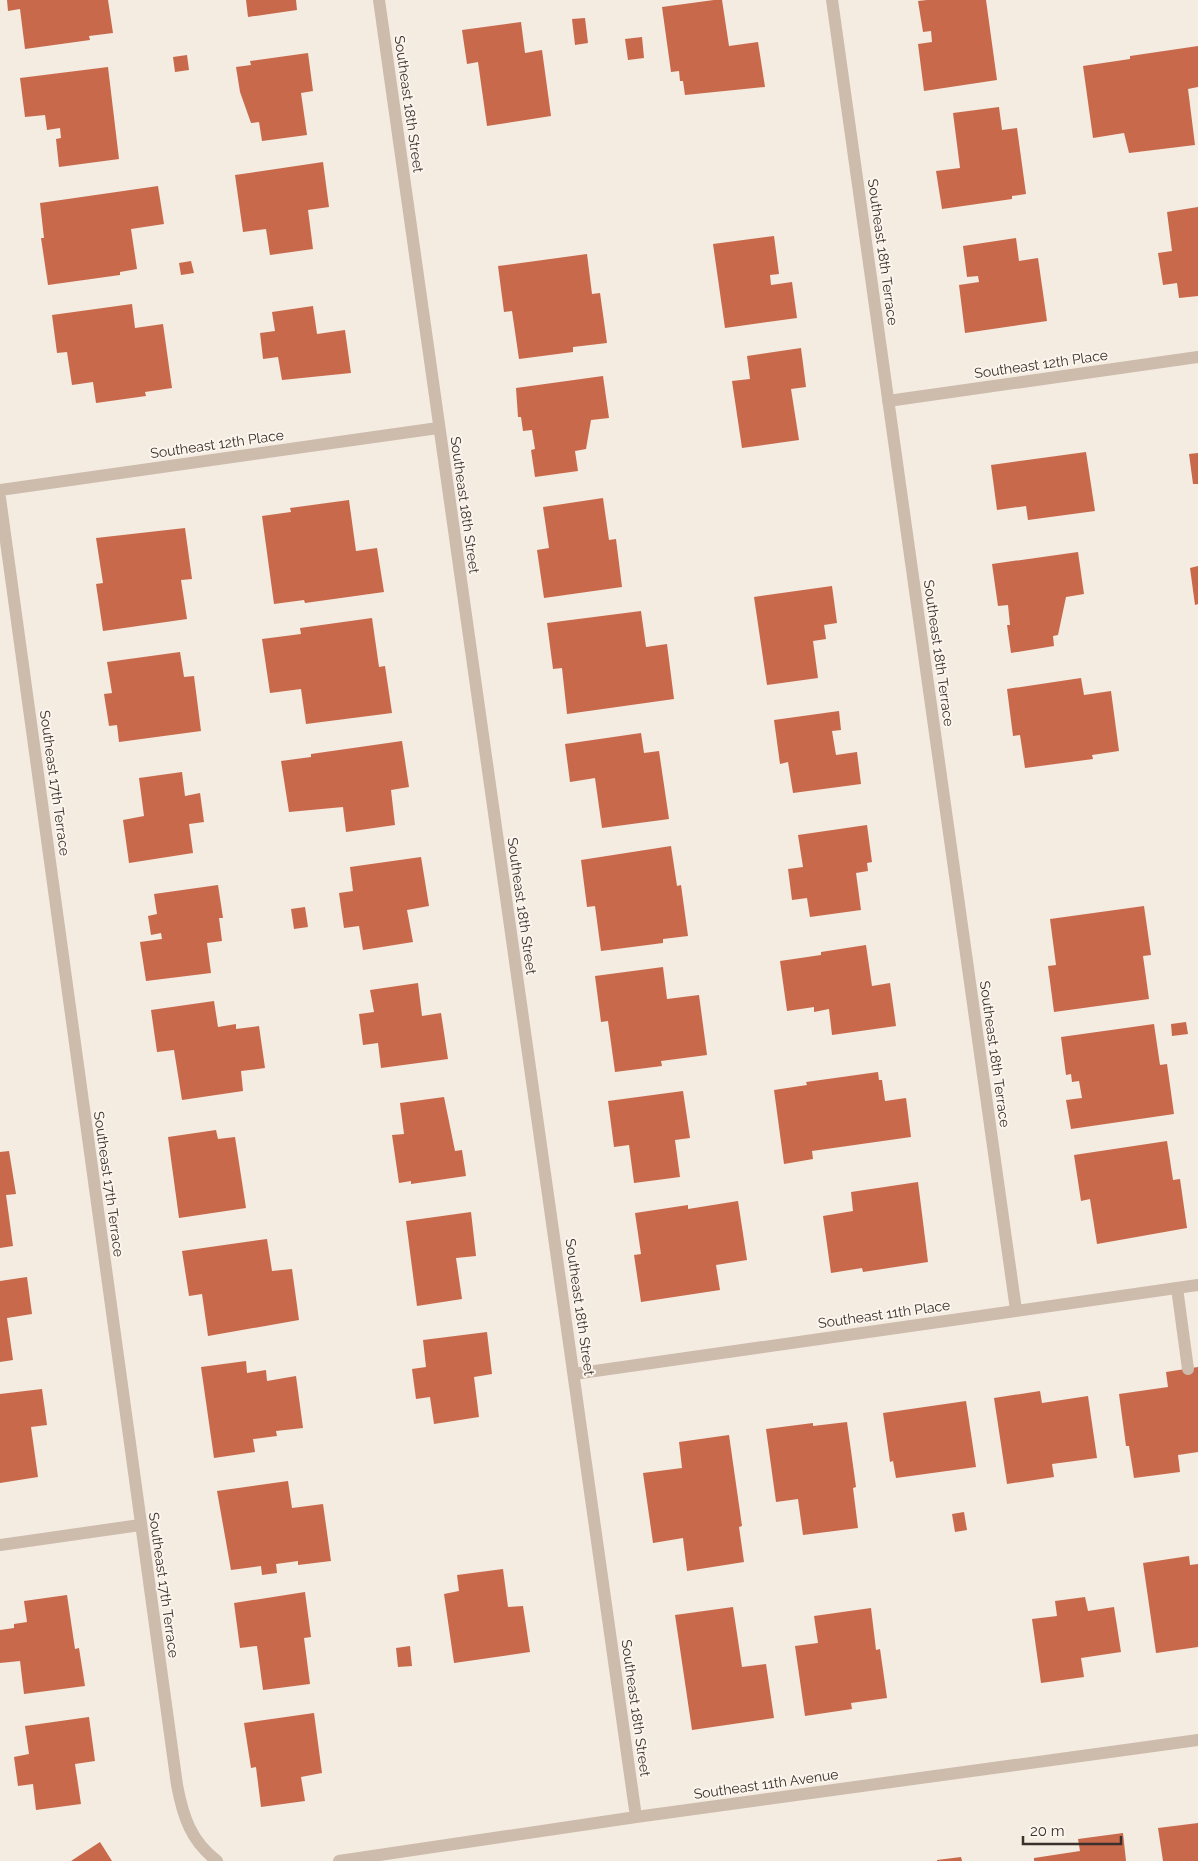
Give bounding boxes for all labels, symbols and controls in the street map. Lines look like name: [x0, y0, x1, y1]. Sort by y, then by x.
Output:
street label: Southeast 18th Street: [391, 34, 427, 174]
street label: Southeast 18th Terrace: [865, 178, 901, 326]
street label: Southeast 12th Place: [973, 347, 1109, 381]
street label: Southeast 12th Place: [149, 427, 285, 461]
street label: Southeast 18th Street: [447, 435, 483, 575]
street label: Southeast 18th Terrace: [921, 579, 957, 727]
street label: Southeast 17th Terrace: [37, 709, 73, 857]
street label: Southeast 18th Street: [504, 836, 540, 976]
street label: Southeast 18th Terrace: [977, 980, 1013, 1128]
street label: Southeast 17th Terrace: [91, 1110, 127, 1258]
street label: Southeast 18th Street: [562, 1237, 598, 1377]
street label: Southeast 11th Place: [817, 1297, 951, 1331]
street label: Southeast 17th Terrace: [146, 1511, 182, 1659]
street label: Southeast 18th Street: [618, 1638, 654, 1778]
street label: Southeast 11th Avenue: [693, 1766, 839, 1802]
scale bar: [1023, 1814, 1120, 1846]
text: 20 m: [1030, 1822, 1065, 1840]

